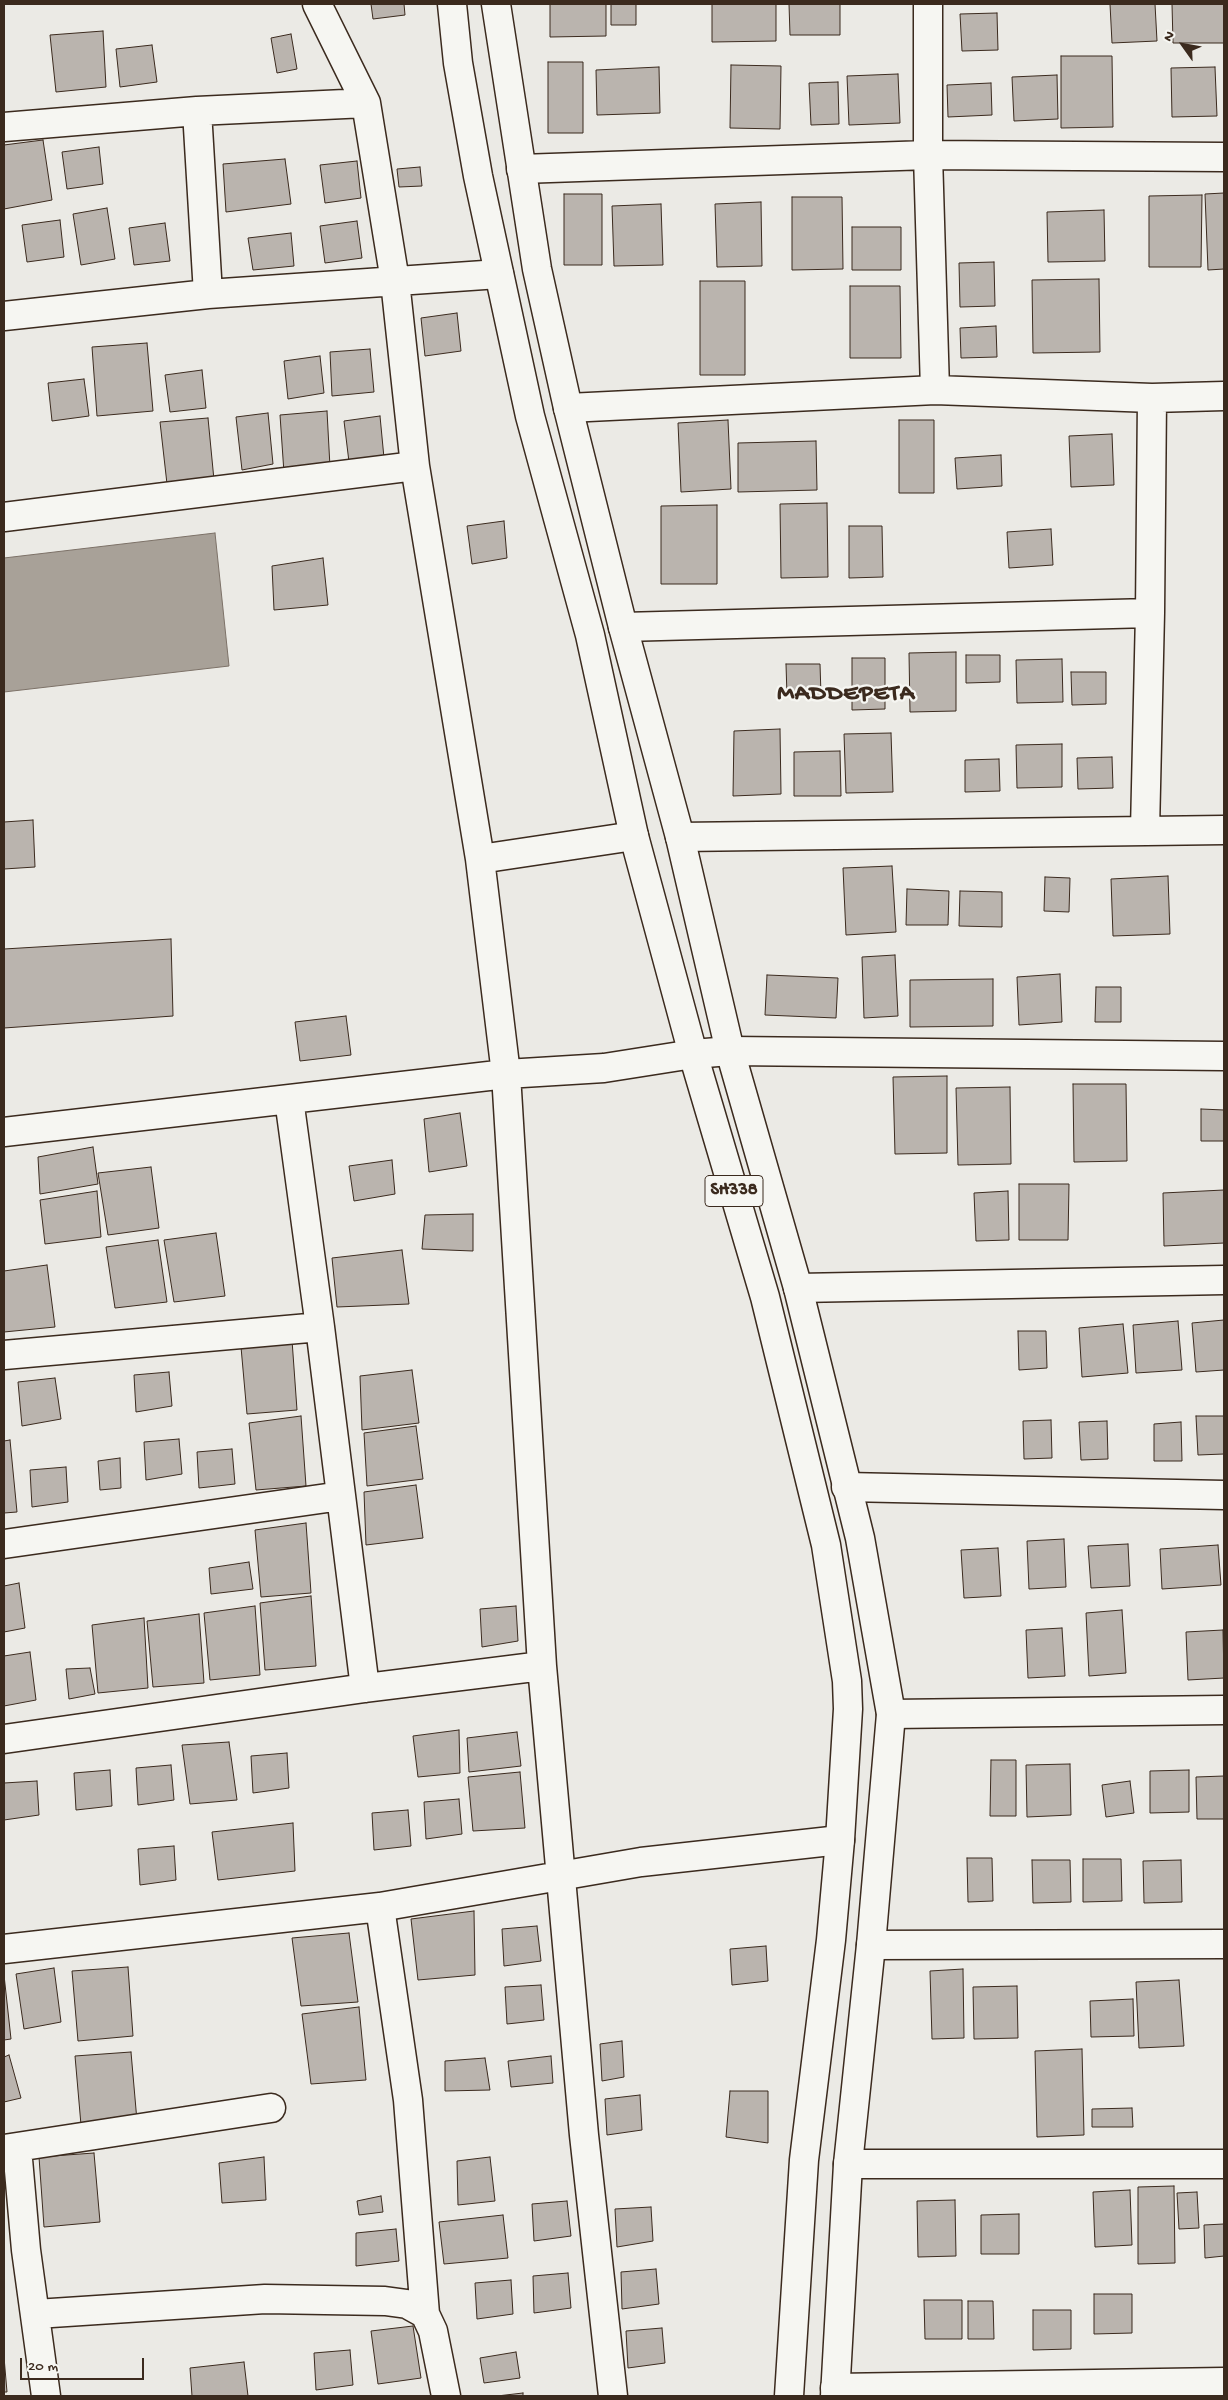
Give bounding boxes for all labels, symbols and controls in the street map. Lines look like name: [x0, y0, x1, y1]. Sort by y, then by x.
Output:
north arrow: [1158, 20, 1208, 70]
text: N: [1160, 28, 1179, 45]
district label: MADDEPETA: [776, 681, 916, 709]
road number: SH338: [705, 1176, 763, 1206]
scale bar: [22, 2348, 146, 2380]
text: 20 m: [28, 2358, 58, 2376]

